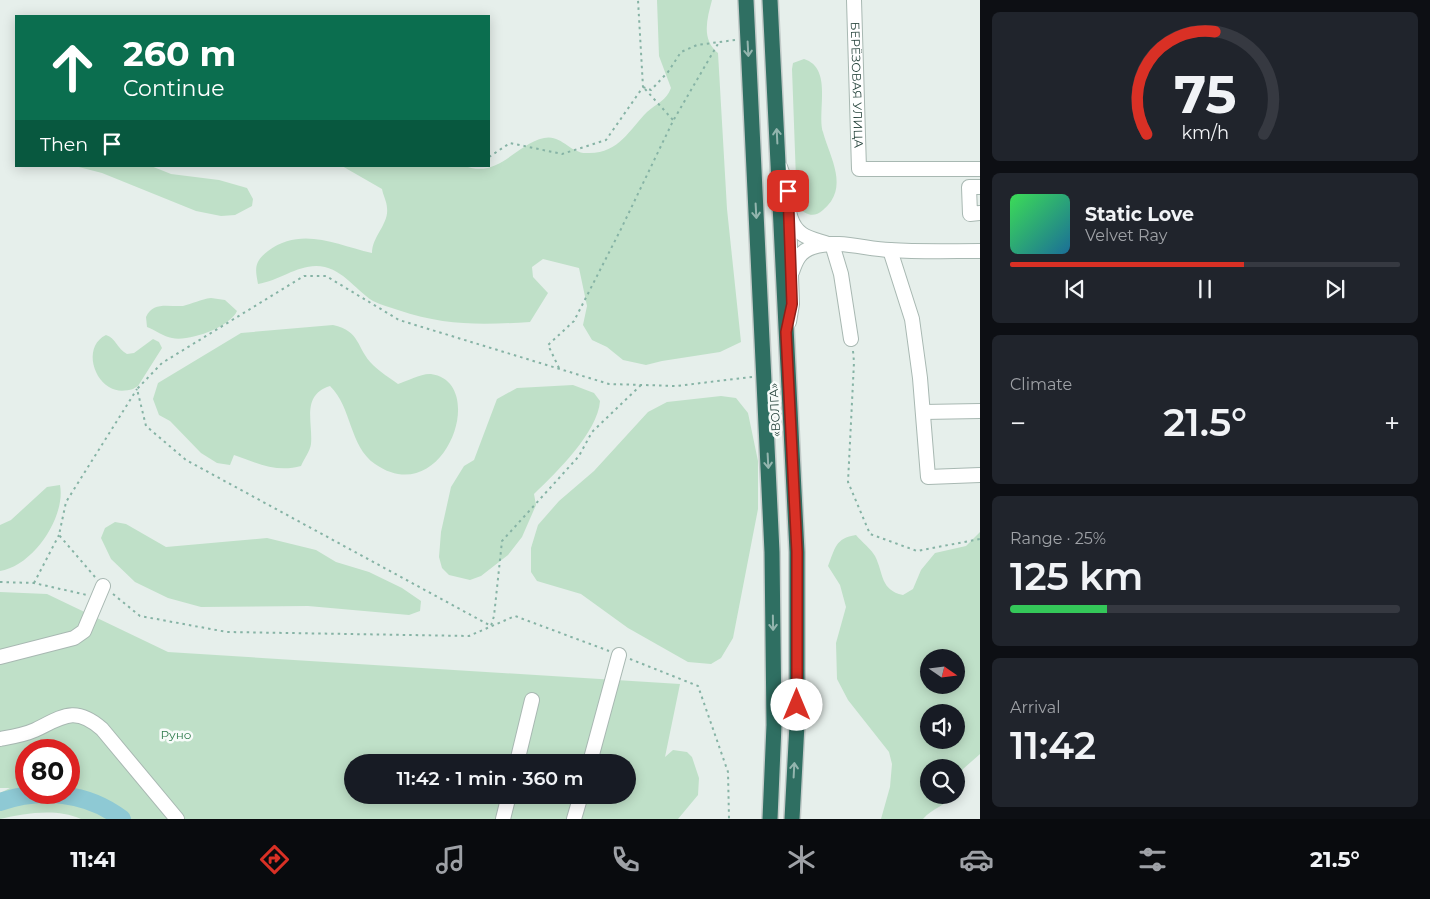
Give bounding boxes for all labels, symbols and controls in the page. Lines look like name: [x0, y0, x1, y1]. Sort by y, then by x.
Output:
street label: БЕРЁЗОВАЯ УЛИЦА: [848, 22, 866, 148]
text: 260 m: [123, 32, 236, 75]
icon: ahead: [40, 35, 105, 100]
one-way arrow: [744, 40, 753, 56]
text: 75: [1174, 63, 1236, 126]
text: Continue: [123, 75, 225, 102]
text: km/h: [1181, 122, 1229, 143]
one-way arrow: [773, 128, 782, 144]
icon: arrive: [98, 130, 126, 158]
text: Then: [40, 133, 88, 156]
pin: [767, 170, 809, 212]
icon: arrive: [774, 177, 802, 205]
one-way arrow: [752, 203, 761, 219]
text: Static Love: [1085, 203, 1194, 226]
text: Velvet Ray: [1085, 226, 1167, 245]
icon: previous: [1061, 275, 1089, 303]
icon: pause: [1191, 275, 1219, 303]
icon: next: [1321, 275, 1349, 303]
text: Climate: [1010, 375, 1072, 394]
street label: «ВОЛГА»: [766, 382, 783, 437]
text: 21.5°: [1163, 399, 1247, 446]
text: −: [1010, 406, 1026, 440]
text: +: [1384, 406, 1400, 440]
one-way arrow: [763, 452, 773, 468]
text: Range · 25%: [1010, 529, 1106, 548]
text: 125 km: [1010, 553, 1143, 600]
one-way arrow: [768, 614, 778, 631]
north arrow: [920, 649, 965, 694]
map controls: [920, 649, 965, 804]
position arrow: [770, 678, 822, 730]
text: Arrival: [1010, 698, 1060, 717]
button: sound: [920, 704, 965, 749]
text: 11:42: [1010, 722, 1096, 769]
park label: Руно: [161, 727, 192, 742]
speed limit sign: 80: [15, 739, 80, 804]
button: search: [920, 759, 965, 804]
one-way arrow: [790, 763, 799, 779]
text: 11:42 · 1 min · 360 m: [397, 767, 583, 790]
icon: directions: [257, 842, 292, 877]
icon: music: [433, 842, 468, 877]
icon: phone: [608, 842, 643, 877]
icon: climate: [784, 842, 819, 877]
icon: car: [959, 842, 994, 877]
icon: filters: [1135, 842, 1170, 877]
text: 11:41: [70, 846, 117, 873]
text: 21.5°: [1310, 846, 1360, 873]

